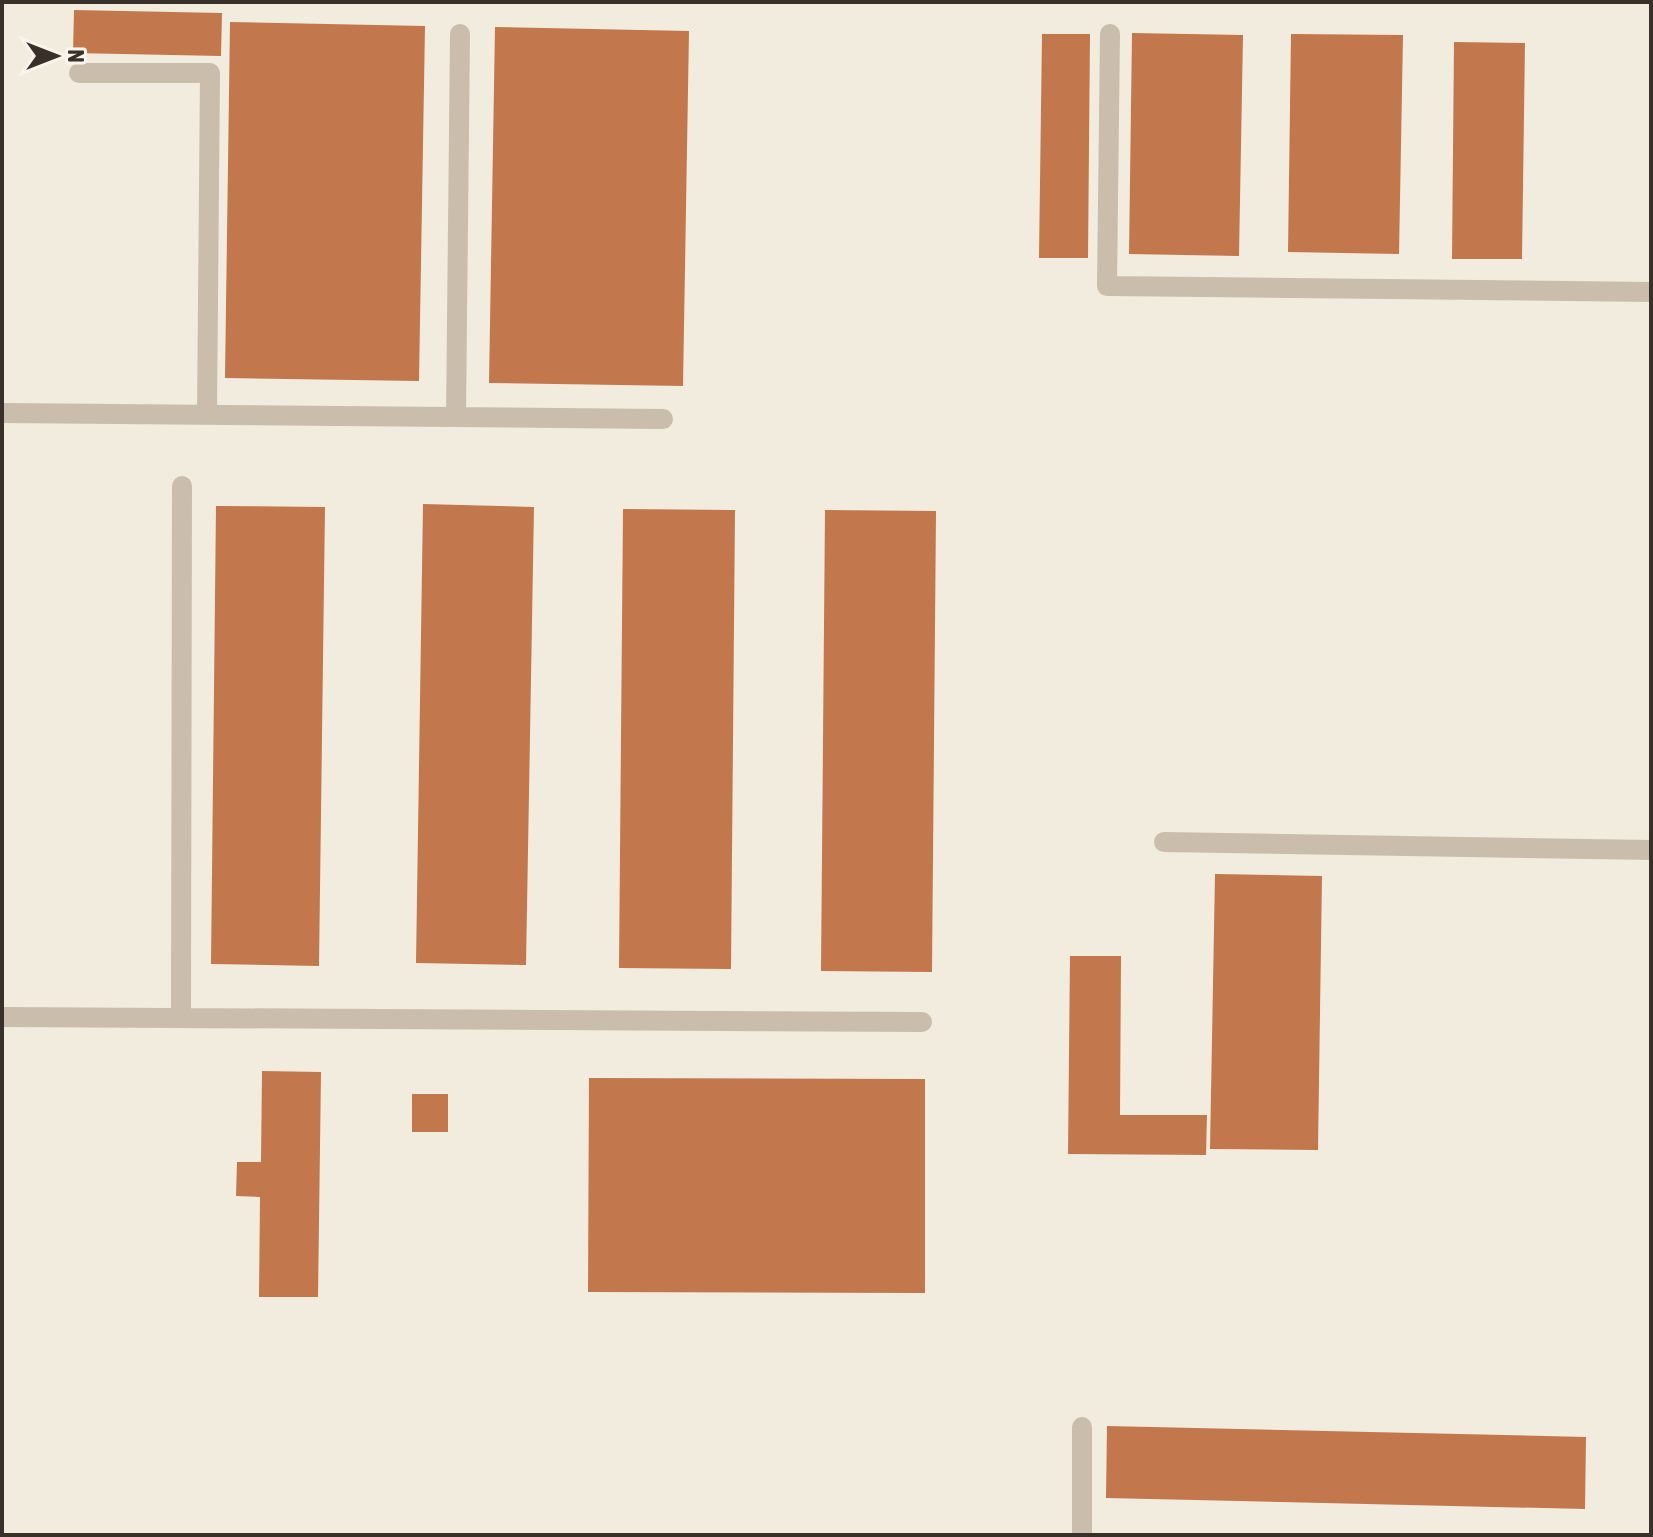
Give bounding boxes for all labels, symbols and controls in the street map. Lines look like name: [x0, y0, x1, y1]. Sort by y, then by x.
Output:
north arrow: [16, 16, 96, 96]
text: N: [63, 50, 89, 62]

